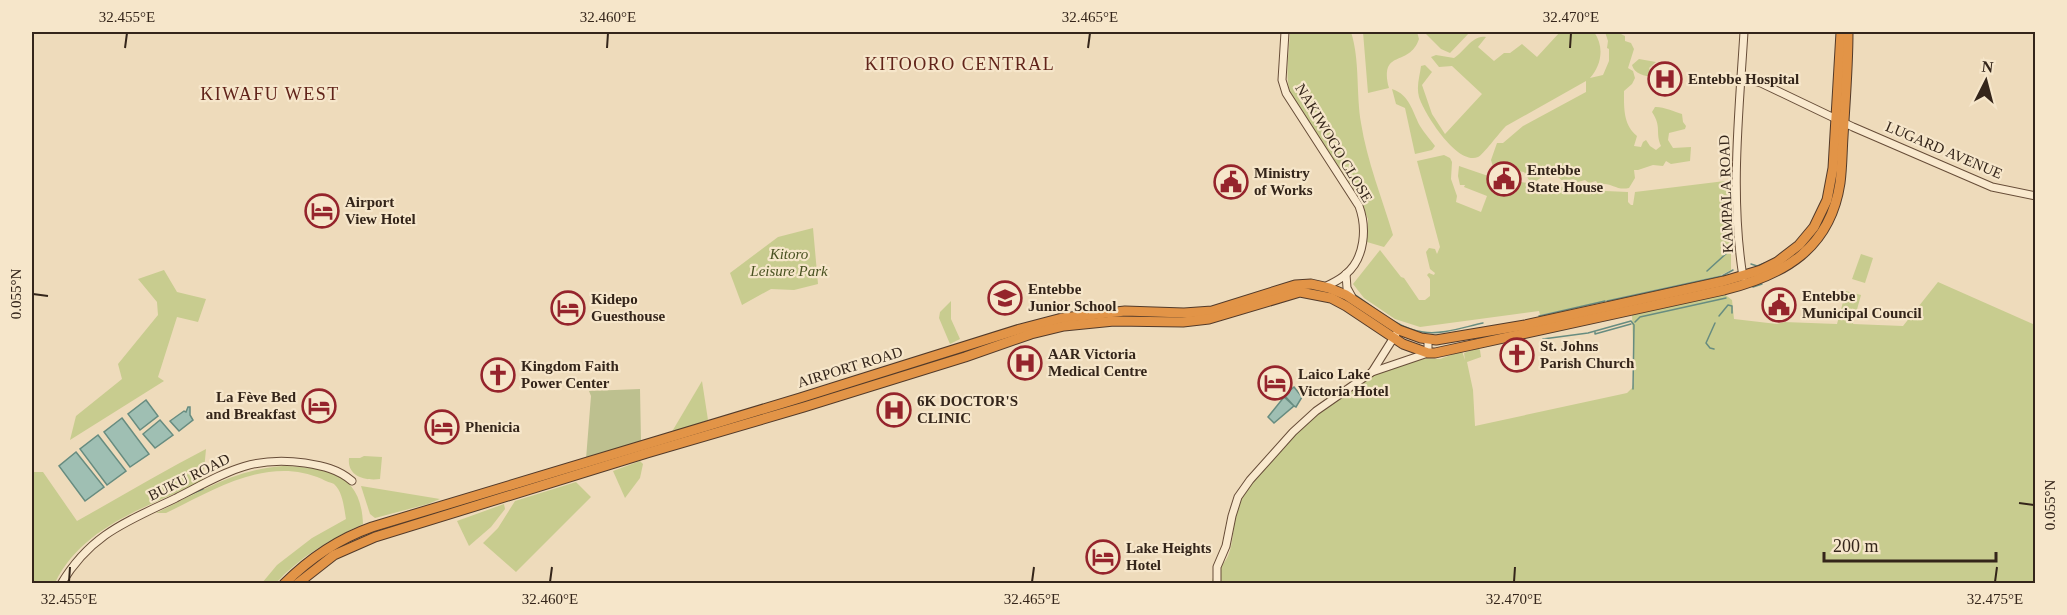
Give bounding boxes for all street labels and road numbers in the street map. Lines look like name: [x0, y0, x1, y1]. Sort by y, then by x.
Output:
street label: NAKIWOGO CLOSE: [1292, 81, 1376, 205]
street label: LUGARD AVENUE: [1883, 118, 2005, 182]
street label: KAMPALA ROAD: [1716, 134, 1736, 253]
street label: AIRPORT ROAD: [795, 343, 905, 391]
street label: BUKU ROAD: [146, 450, 233, 504]

